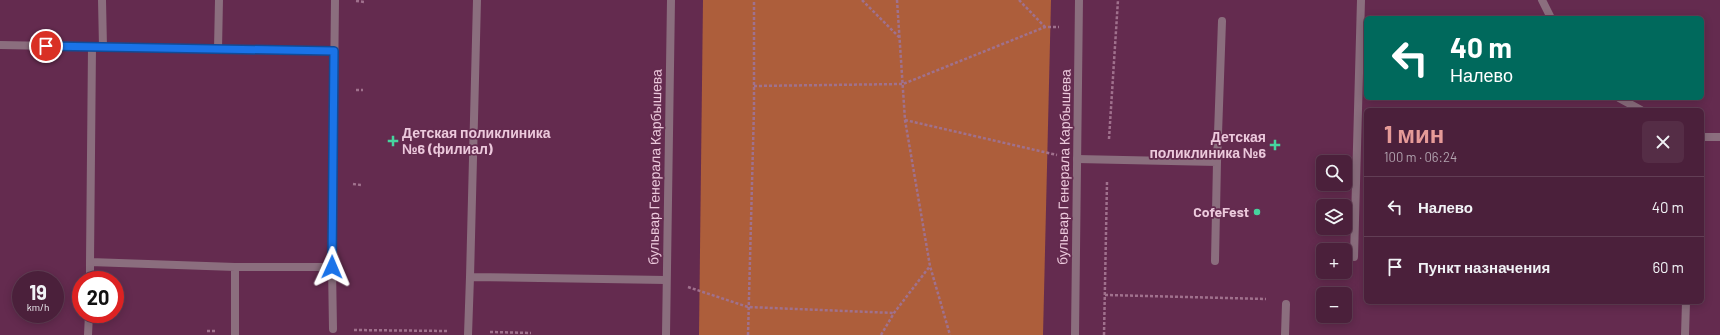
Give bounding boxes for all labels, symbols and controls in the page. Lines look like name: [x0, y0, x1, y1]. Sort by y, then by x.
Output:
pin: [29, 29, 63, 63]
text: 40 m: [1450, 30, 1512, 64]
icon: left: [1384, 32, 1436, 84]
icon: arrive: [35, 35, 57, 57]
text: Налево: [1450, 64, 1513, 86]
street label: бульвар Генерала Карбышева: [644, 69, 665, 265]
street label: бульвар Генерала Карбышева: [1053, 69, 1074, 265]
text: 1 мин: [1384, 119, 1444, 148]
button: close: [1642, 121, 1684, 163]
place label: Детская поликлиника №6 (филиал): [402, 124, 551, 157]
place label: Детская поликлиника №6: [1149, 128, 1266, 161]
marker: Детская поликлиника №6 (филиал): [387, 135, 399, 147]
marker: Детская поликлиника №6: [1269, 139, 1281, 151]
text: 100 m · 06:24: [1384, 149, 1457, 165]
map controls: [1316, 155, 1352, 323]
button: search: [1316, 155, 1352, 191]
icon: left: [1384, 196, 1406, 218]
text: Налево: [1418, 198, 1473, 216]
text: 40 m: [1652, 198, 1684, 216]
button: layers: [1316, 199, 1352, 235]
place label: CofeFest: [1193, 203, 1249, 220]
marker: CofeFest: [1252, 207, 1262, 217]
button: +: [1316, 243, 1352, 279]
position arrow: [311, 246, 353, 288]
icon: arrive: [1384, 256, 1406, 278]
text: Пункт назначения: [1418, 258, 1550, 276]
text: 60 m: [1652, 258, 1684, 276]
speed limit sign: 20: [72, 271, 124, 323]
text: 19: [29, 280, 47, 304]
button: −: [1316, 287, 1352, 323]
text: km/h: [27, 301, 49, 313]

